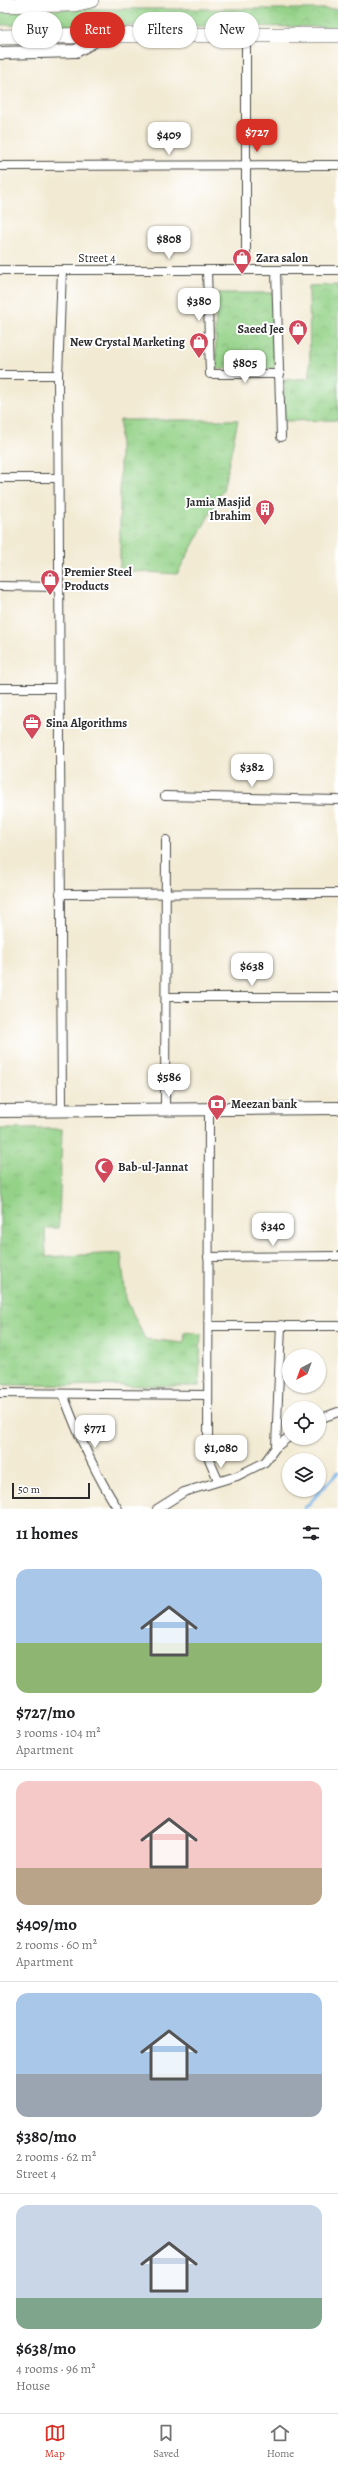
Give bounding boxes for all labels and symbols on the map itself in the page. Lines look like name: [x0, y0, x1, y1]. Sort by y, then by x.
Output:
pin: $727: [233, 119, 281, 153]
pin: $409: [145, 122, 193, 156]
pin: $808: [145, 226, 193, 260]
shop icon: Zara salon: [231, 247, 253, 275]
street label: Street 4: [78, 250, 116, 266]
place label: Zara salon: [256, 250, 308, 266]
pin: $380: [175, 288, 223, 322]
shop icon: Saeed Jee: [287, 318, 309, 346]
place label: Saeed Jee: [238, 321, 284, 337]
shop icon: New Crystal Marketing: [188, 331, 210, 359]
place label: New Crystal Marketing: [70, 334, 186, 350]
pin: $805: [221, 350, 269, 384]
place label: Jamia Masjid Ibrahim: [186, 494, 252, 524]
building icon: Jamia Masjid Ibrahim: [254, 498, 276, 526]
place label: Premier Steel Products: [64, 564, 133, 594]
shop icon: Premier Steel Products: [39, 568, 61, 596]
office icon: Sina Algorithms: [21, 712, 43, 740]
place label: Sina Algorithms: [46, 715, 127, 731]
pin: $382: [228, 754, 276, 788]
pin: $638: [228, 953, 276, 987]
pin: $586: [145, 1064, 193, 1098]
bank icon: Meezan bank: [206, 1093, 228, 1121]
place label: Meezan bank: [231, 1096, 298, 1112]
mosque icon: Bab-ul-Jannat: [93, 1156, 115, 1184]
place label: Bab-ul-Jannat: [118, 1159, 188, 1175]
pin: $340: [249, 1213, 297, 1247]
north arrow: [282, 1349, 326, 1393]
pin: $771: [71, 1415, 119, 1449]
pin: $1,080: [188, 1435, 254, 1469]
scale bar: [12, 1481, 90, 1500]

